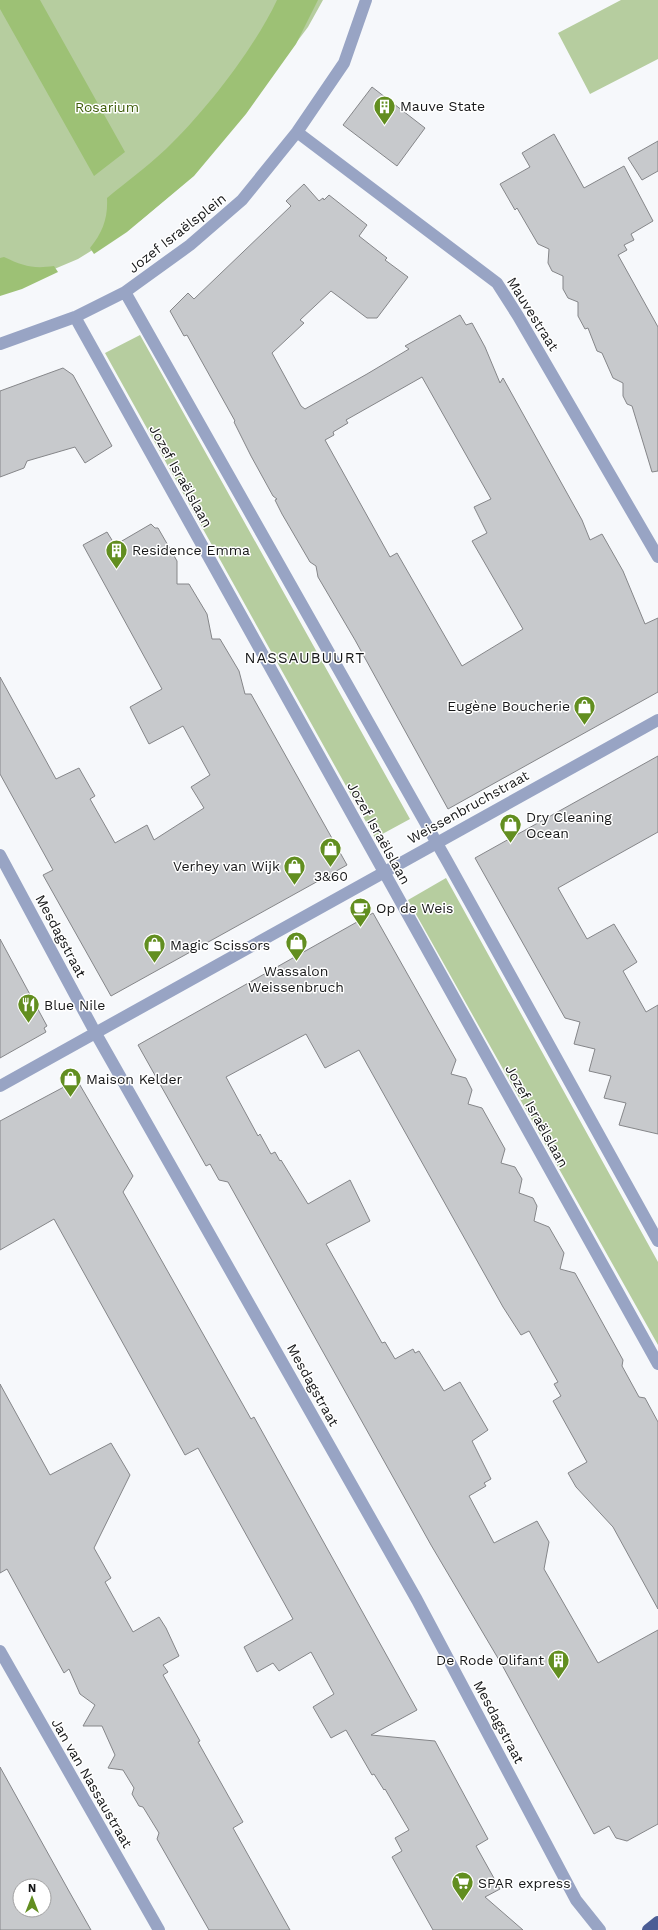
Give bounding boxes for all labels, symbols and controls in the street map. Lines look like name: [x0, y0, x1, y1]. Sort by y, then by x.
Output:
building icon: Mauve State: [371, 93, 397, 126]
place label: Mauve State: [400, 98, 485, 114]
park label: Rosarium: [75, 99, 139, 115]
street label: Jozef Israëlsplein: [125, 190, 229, 276]
street label: Mauvestraat: [504, 274, 562, 354]
street label: Jozef Israëlslaan: [146, 422, 216, 530]
building icon: Residence Emma: [103, 537, 129, 570]
place label: Residence Emma: [132, 542, 250, 558]
district label: NASSAUBUURT: [245, 649, 365, 667]
shop icon: Eugène Boucherie: [572, 693, 598, 726]
place label: Eugène Boucherie: [447, 698, 570, 714]
street label: Weissenbruchstraat: [405, 767, 532, 847]
street label: Jozef Israëlslaan: [344, 779, 414, 887]
place label: Dry Cleaning Ocean: [526, 809, 612, 841]
shop icon: Dry Cleaning Ocean: [497, 812, 523, 845]
shop icon: 3&60: [318, 835, 344, 868]
shop icon: Verhey van Wijk: [282, 853, 308, 886]
place label: Verhey van Wijk: [173, 858, 280, 874]
place label: 3&60: [314, 868, 348, 884]
street label: Mesdagstraat: [32, 892, 90, 980]
cafe icon: Op de Weis: [348, 895, 374, 928]
place label: Op de Weis: [376, 900, 453, 916]
shop icon: Wassalon Weissenbruch: [283, 930, 309, 963]
shop icon: Magic Scissors: [141, 932, 167, 965]
place label: Magic Scissors: [170, 937, 270, 953]
place label: Wassalon Weissenbruch: [248, 963, 344, 995]
restaurant icon: Blue Nile: [15, 992, 41, 1025]
place label: Blue Nile: [44, 997, 105, 1013]
street label: Jozef Israëlslaan: [502, 1062, 572, 1170]
shop icon: Maison Kelder: [57, 1066, 83, 1099]
place label: Maison Kelder: [86, 1071, 183, 1087]
street label: Mesdagstraat: [284, 1341, 342, 1429]
building icon: De Rode Olifant: [546, 1647, 572, 1680]
place label: De Rode Olifant: [436, 1652, 544, 1668]
street label: Mesdagstraat: [470, 1678, 528, 1766]
street label: Jan van Nassaustraat: [48, 1715, 136, 1851]
supermarket icon: SPAR express: [450, 1870, 476, 1903]
place label: SPAR express: [478, 1875, 571, 1891]
north arrow: [12, 1878, 52, 1918]
text: N: [28, 1882, 36, 1895]

